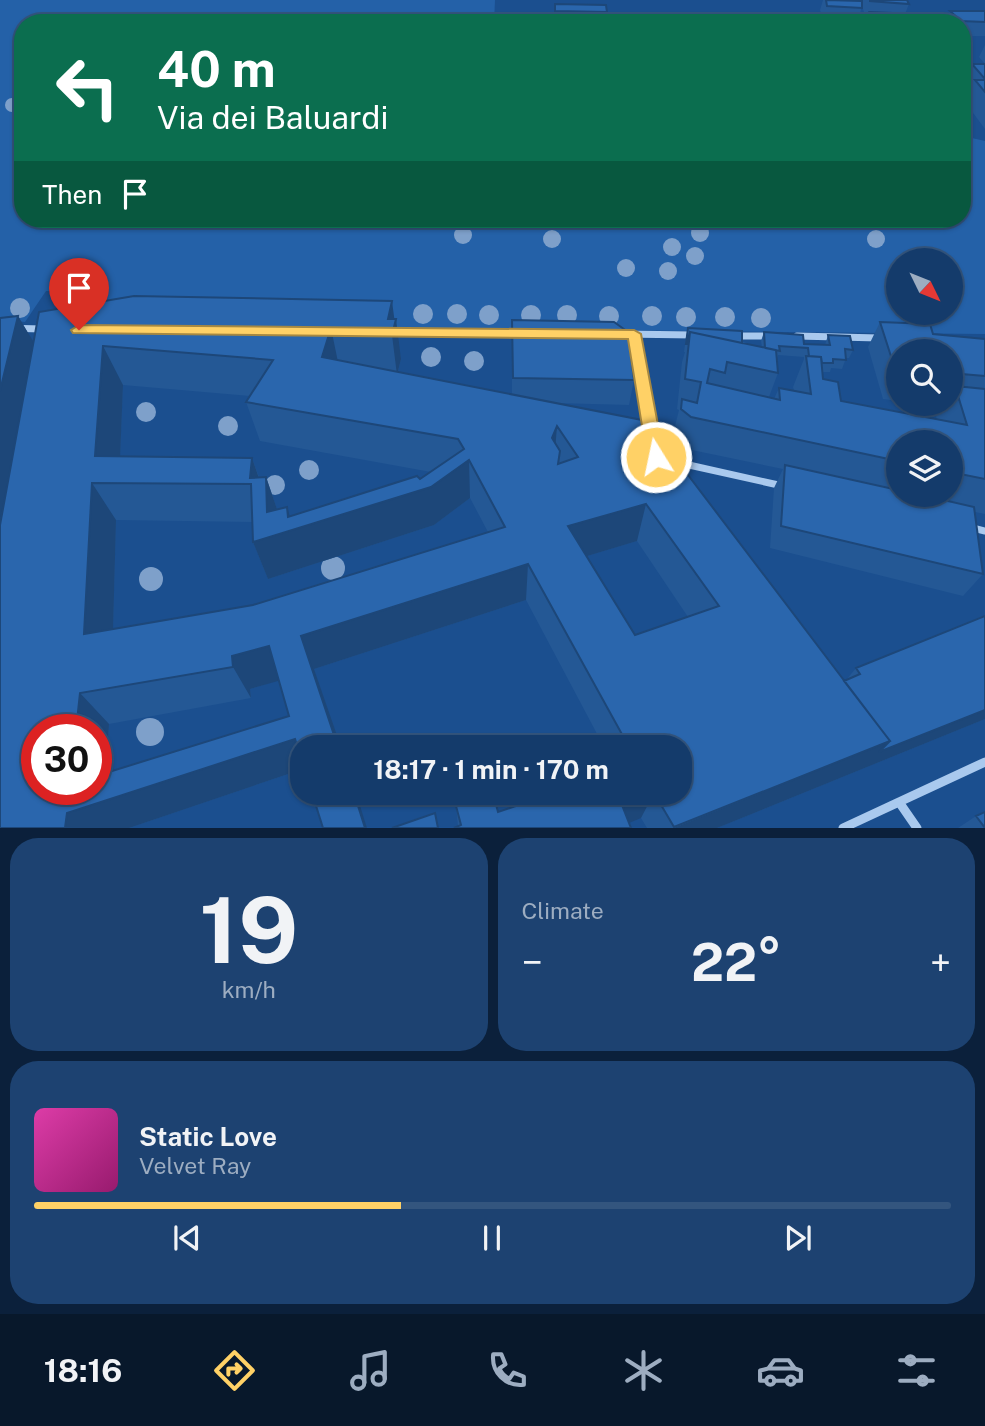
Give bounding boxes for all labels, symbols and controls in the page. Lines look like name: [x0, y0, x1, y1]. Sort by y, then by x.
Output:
text: 40 m: [157, 40, 276, 98]
icon: left: [42, 42, 133, 133]
text: Via dei Baluardi: [157, 99, 388, 136]
icon: arrive: [116, 175, 154, 213]
text: Then: [42, 179, 102, 210]
north arrow: [886, 248, 962, 326]
map controls: [886, 248, 963, 507]
pin: [49, 258, 109, 330]
icon: arrive: [60, 269, 98, 307]
button: search: [886, 339, 963, 416]
position arrow: [619, 420, 693, 494]
button: layers: [886, 430, 963, 507]
speed limit sign: 30: [21, 714, 112, 805]
text: 18:17 · 1 min · 170 m: [373, 754, 609, 785]
text: 19: [199, 877, 298, 983]
text: Climate: [522, 897, 604, 924]
text: 22°: [691, 932, 782, 993]
text: −: [522, 940, 543, 985]
text: +: [930, 940, 951, 985]
text: km/h: [222, 976, 276, 1003]
text: Static Love: [139, 1121, 277, 1152]
text: Velvet Ray: [139, 1152, 251, 1179]
icon: previous: [168, 1219, 206, 1257]
icon: pause: [473, 1219, 511, 1257]
icon: next: [779, 1219, 817, 1257]
icon: directions: [210, 1346, 259, 1395]
icon: music: [346, 1346, 395, 1395]
icon: phone: [483, 1346, 532, 1395]
icon: climate: [619, 1346, 668, 1395]
icon: car: [756, 1346, 805, 1395]
icon: filters: [892, 1346, 941, 1395]
text: 18:16: [44, 1352, 122, 1389]

